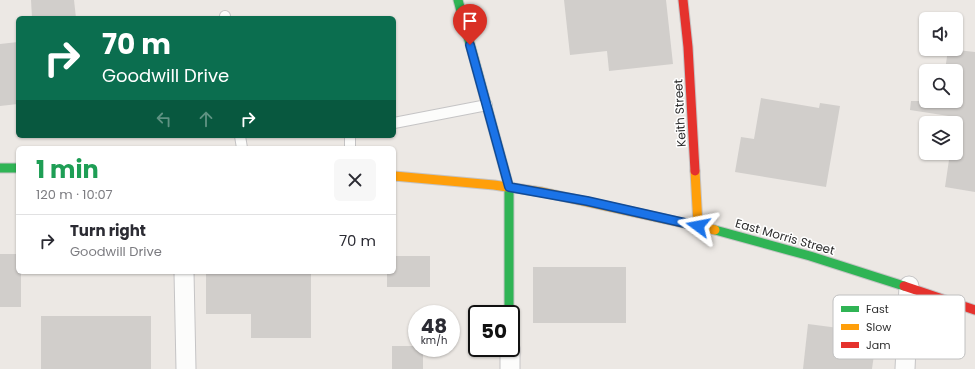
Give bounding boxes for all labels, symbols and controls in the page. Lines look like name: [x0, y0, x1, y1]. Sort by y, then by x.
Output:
pin: [453, 4, 487, 45]
icon: arrive: [459, 10, 481, 32]
map controls: [919, 12, 963, 160]
button: sound: [919, 12, 963, 56]
text: 70 m: [102, 25, 171, 64]
icon: right: [36, 32, 88, 84]
text: Goodwill Drive: [102, 63, 229, 88]
button: search: [919, 64, 963, 108]
street label: Keith Street: [669, 79, 690, 147]
icon: left: [153, 108, 175, 130]
icon: ahead: [195, 108, 217, 130]
icon: right: [237, 108, 259, 130]
button: layers: [919, 116, 963, 160]
text: 1 min: [36, 153, 99, 186]
button: close: [334, 159, 376, 201]
text: 120 m · 10:07: [36, 185, 113, 204]
position arrow: [677, 205, 719, 247]
street label: East Morris Street: [733, 214, 837, 259]
text: Turn right: [70, 220, 146, 241]
icon: right: [36, 230, 58, 252]
text: 70 m: [339, 230, 376, 251]
text: Goodwill Drive: [70, 242, 162, 261]
legend: [833, 295, 965, 359]
text: Fast: [866, 301, 889, 317]
speed limit sign: 50: [468, 305, 520, 357]
text: 48: [421, 312, 447, 340]
text: Slow: [866, 319, 891, 335]
text: km/h: [421, 333, 447, 348]
text: Jam: [866, 337, 891, 353]

